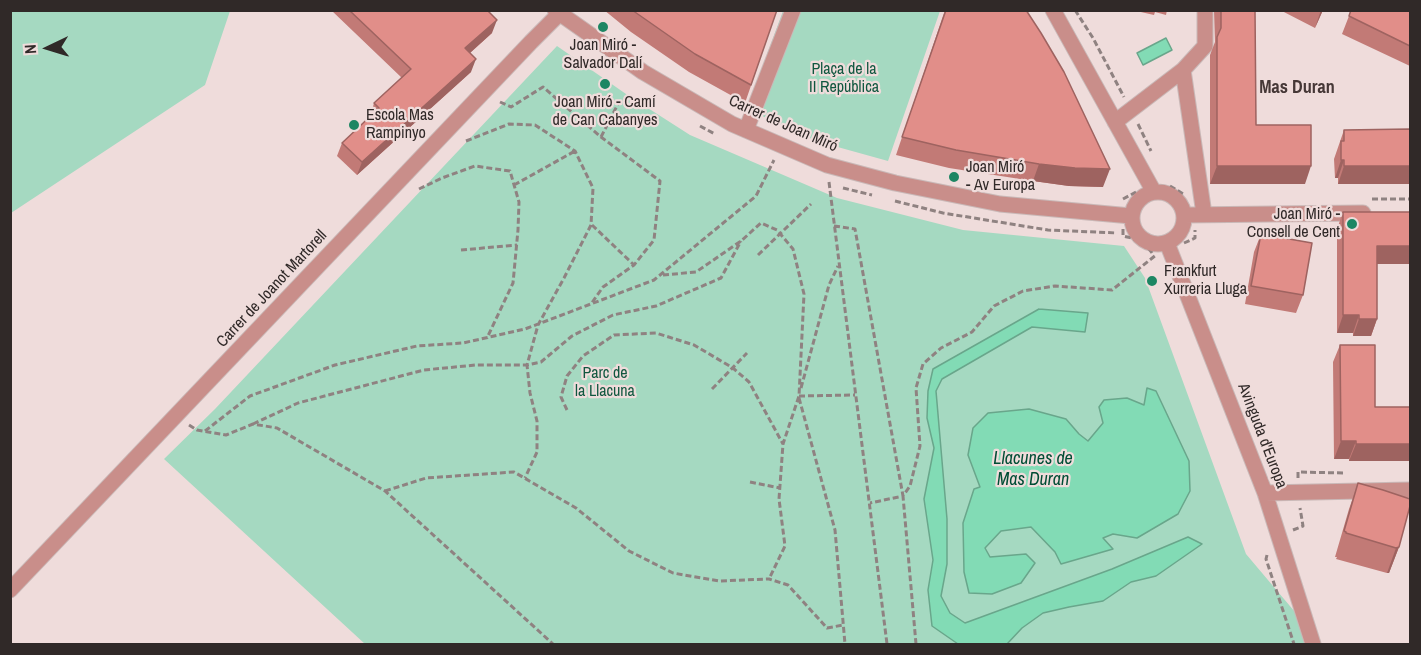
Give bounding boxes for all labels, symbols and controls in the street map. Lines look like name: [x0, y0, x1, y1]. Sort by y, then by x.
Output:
north arrow: [18, 18, 78, 78]
marker: Joan Miró - Salvador Dalí: [596, 20, 610, 34]
place label: Joan Miró - Salvador Dalí: [564, 36, 642, 74]
text: N: [19, 44, 41, 55]
park label: Plaça de la II República: [809, 60, 879, 98]
marker: Joan Miró - Camí de Can Cabanyes: [598, 77, 612, 91]
district label: Mas Duran: [1259, 77, 1335, 99]
street label: Carrer de Joan Miró: [725, 91, 841, 157]
place label: Joan Miró - Camí de Can Cabanyes: [552, 93, 658, 131]
place label: Escola Mas Rampinyo: [366, 106, 434, 144]
marker: Escola Mas Rampinyo: [347, 118, 361, 132]
place label: Joan Miró - Av Europa: [966, 158, 1035, 196]
marker: Joan Miró - Av Europa: [947, 170, 961, 184]
place label: Joan Miró - Consell de Cent: [1247, 205, 1340, 243]
marker: Joan Miró - Consell de Cent: [1345, 217, 1359, 231]
street label: Carrer de Joanot Martorell: [213, 226, 331, 352]
place label: Frankfurt Xurreria Lluga: [1164, 262, 1247, 300]
marker: Frankfurt Xurreria Lluga: [1145, 274, 1159, 288]
park label: Parc de la Llacuna: [575, 364, 635, 402]
street label: Avinguda d'Europa: [1233, 381, 1291, 491]
water label: Llacunes de Mas Duran: [993, 448, 1073, 490]

